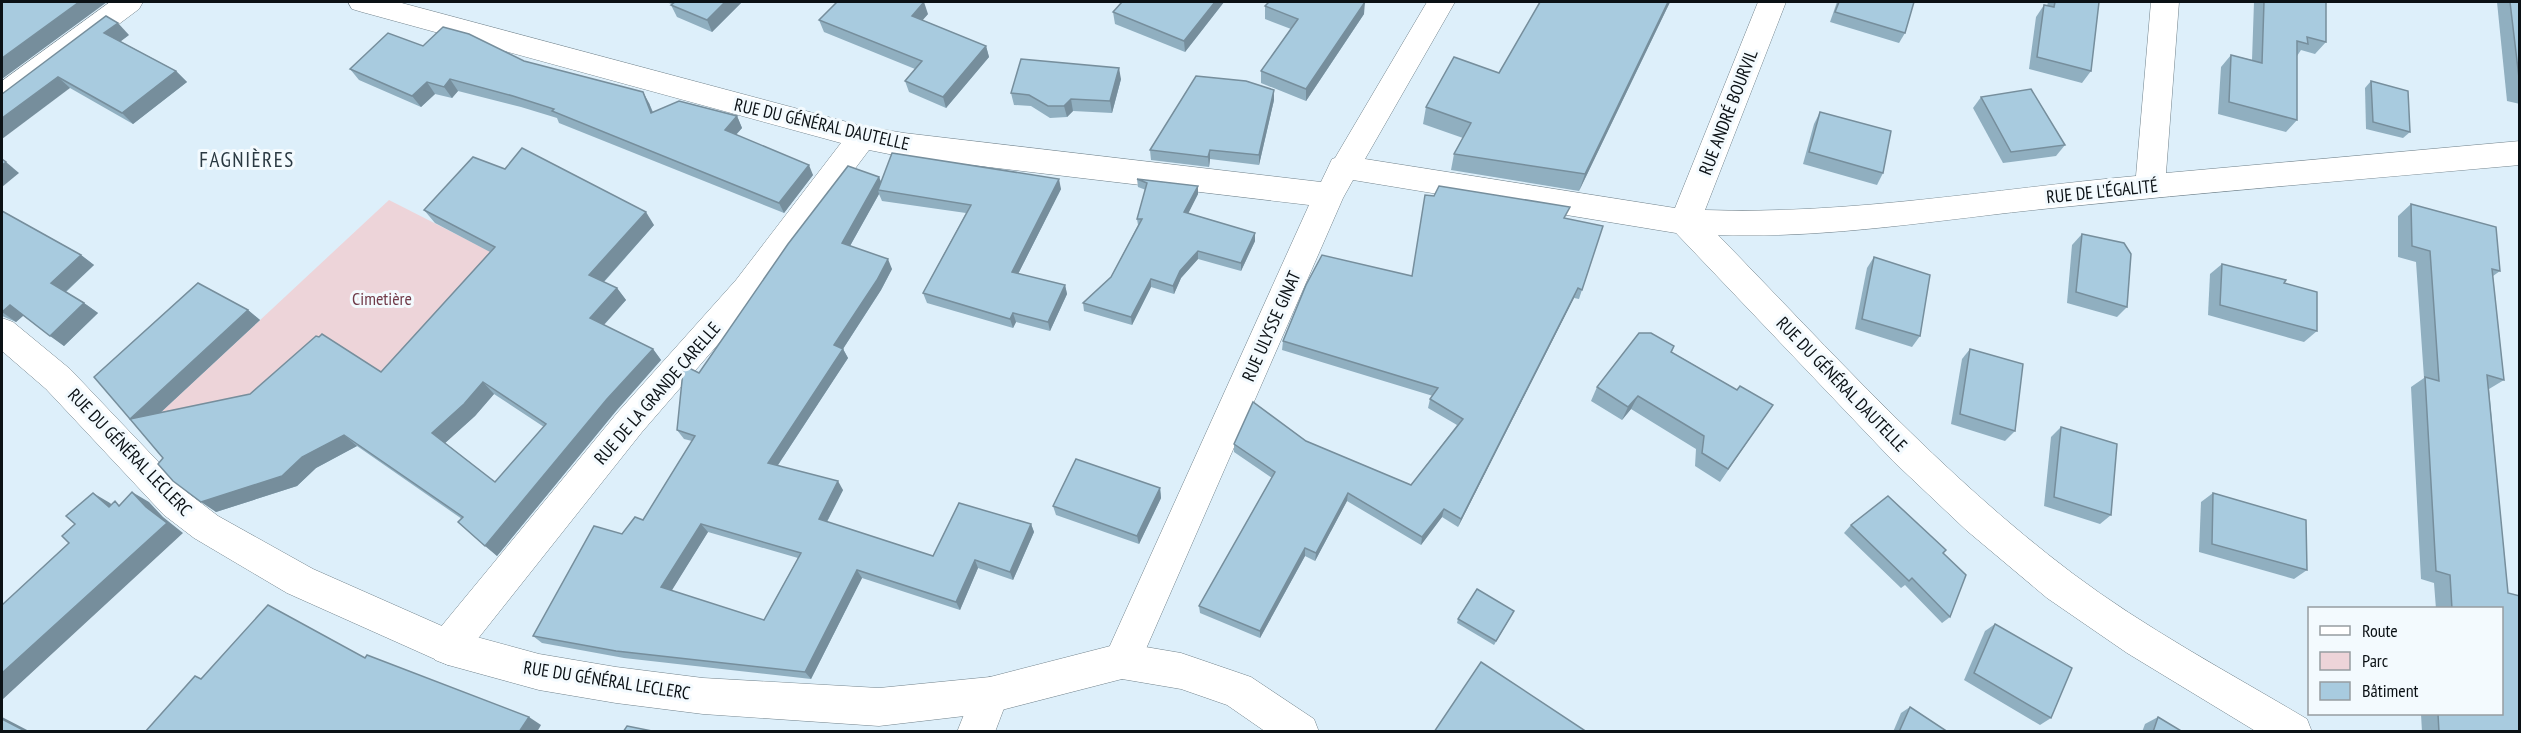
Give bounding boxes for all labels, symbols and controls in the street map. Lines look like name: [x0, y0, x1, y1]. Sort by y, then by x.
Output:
street label: RUE ANDRÉ BOURVIL: [1694, 46, 1763, 178]
street label: RUE DU GÉNÉRAL DAUTELLE: [732, 93, 912, 155]
district label: FAGNIÈRES: [199, 146, 295, 173]
street label: RUE DE L'ÉGALITÉ: [2045, 174, 2159, 208]
street label: RUE ULYSSE GINAT: [1236, 267, 1306, 385]
park label: Cimetière: [352, 287, 412, 310]
street label: RUE DU GÉNÉRAL DAUTELLE: [1772, 312, 1912, 456]
street label: RUE DE LA GRANDE CARELLE: [589, 317, 725, 469]
street label: RUE DU GÉNÉRAL LECLERC: [63, 383, 197, 521]
legend: [2308, 607, 2503, 715]
text: Route: [2362, 619, 2398, 642]
text: Parc: [2362, 649, 2389, 672]
street label: RUE DU GÉNÉRAL LECLERC: [522, 655, 692, 705]
text: Bâtiment: [2362, 679, 2419, 702]

